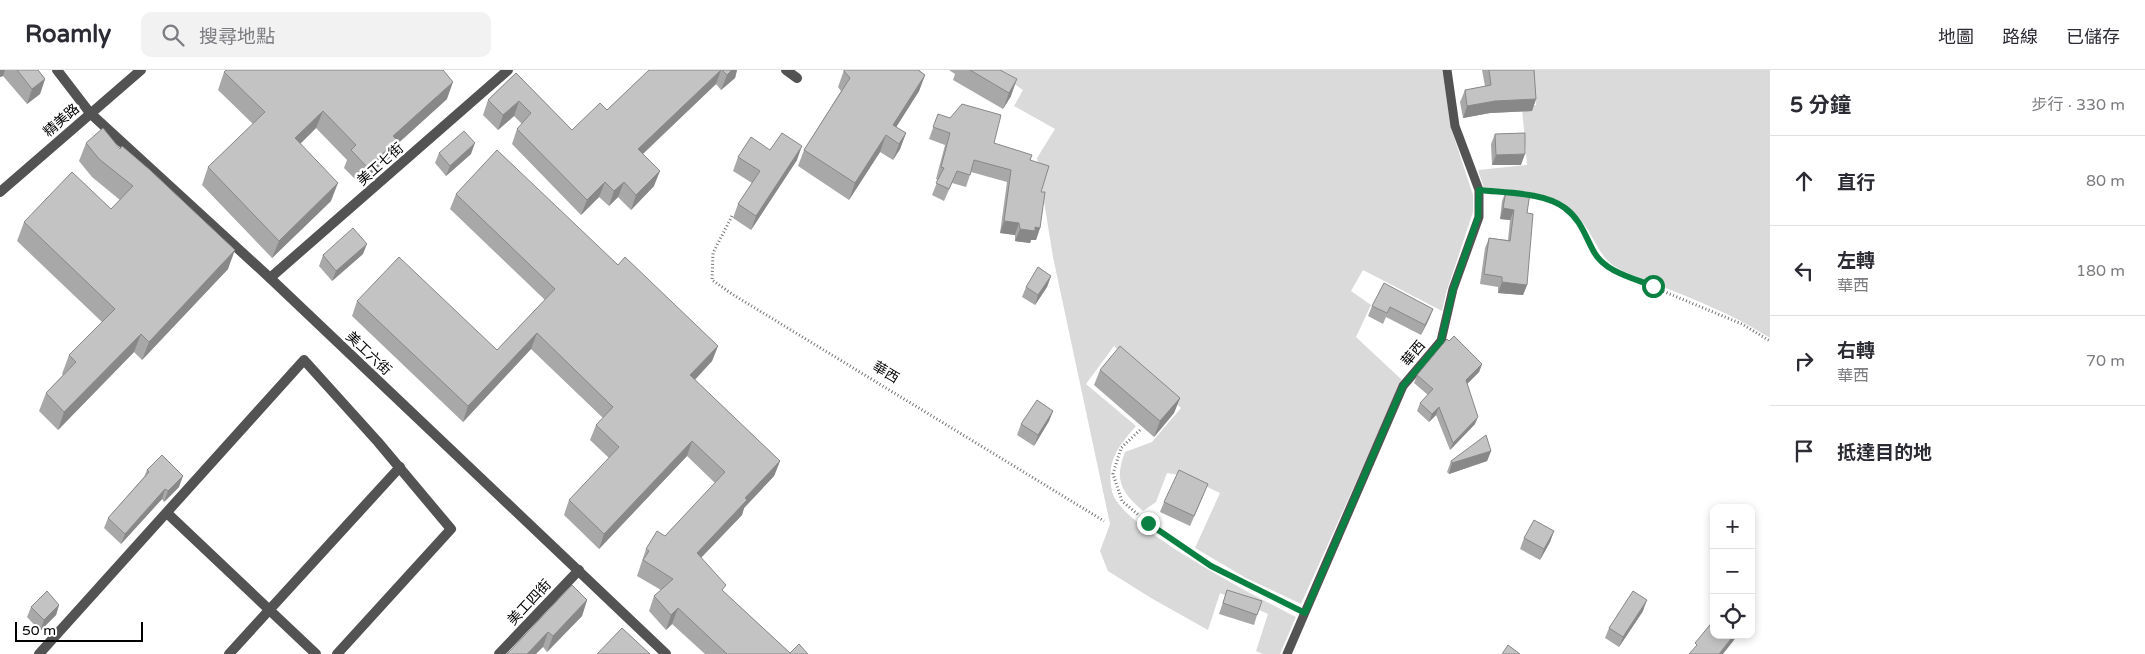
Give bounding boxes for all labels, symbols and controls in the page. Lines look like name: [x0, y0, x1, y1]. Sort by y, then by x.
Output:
search box: [141, 12, 491, 57]
text: Roamly: [25, 20, 111, 49]
icon: search: [159, 21, 187, 49]
text: 搜尋地點: [199, 26, 275, 48]
text: 地圖: [1938, 26, 1974, 48]
text: 路線: [2002, 26, 2038, 48]
text: 已儲存: [2066, 26, 2120, 48]
text: 5 分鐘: [1790, 93, 1851, 118]
text: 步行 · 330 m: [2032, 95, 2125, 115]
street label: 精美路: [40, 100, 83, 141]
street label: 美工七街: [354, 140, 407, 189]
icon: ahead: [1790, 167, 1818, 195]
text: 80 m: [2086, 171, 2125, 191]
text: 直行: [1837, 172, 1875, 194]
text: 左轉: [1837, 250, 1875, 272]
icon: left: [1790, 257, 1818, 285]
text: 180 m: [2076, 261, 2125, 281]
route start: [1642, 275, 1665, 298]
text: 華西: [1837, 276, 1869, 296]
street label: 美工六街: [342, 328, 395, 379]
street label: 華西: [1398, 337, 1429, 370]
text: 右轉: [1837, 340, 1875, 362]
icon: right: [1790, 347, 1818, 375]
text: 70 m: [2086, 351, 2125, 371]
street label: 華西: [869, 358, 902, 387]
text: 華西: [1837, 366, 1869, 386]
icon: arrive: [1790, 437, 1818, 465]
text: 抵達目的地: [1837, 442, 1932, 464]
map controls: [1710, 504, 1755, 639]
button: +: [1710, 504, 1755, 549]
route end: [1137, 512, 1160, 535]
button: −: [1710, 549, 1755, 594]
street label: 美工四街: [504, 576, 555, 629]
button: locate: [1710, 594, 1755, 639]
scale bar: [15, 619, 142, 642]
text: 50 m: [22, 622, 56, 639]

